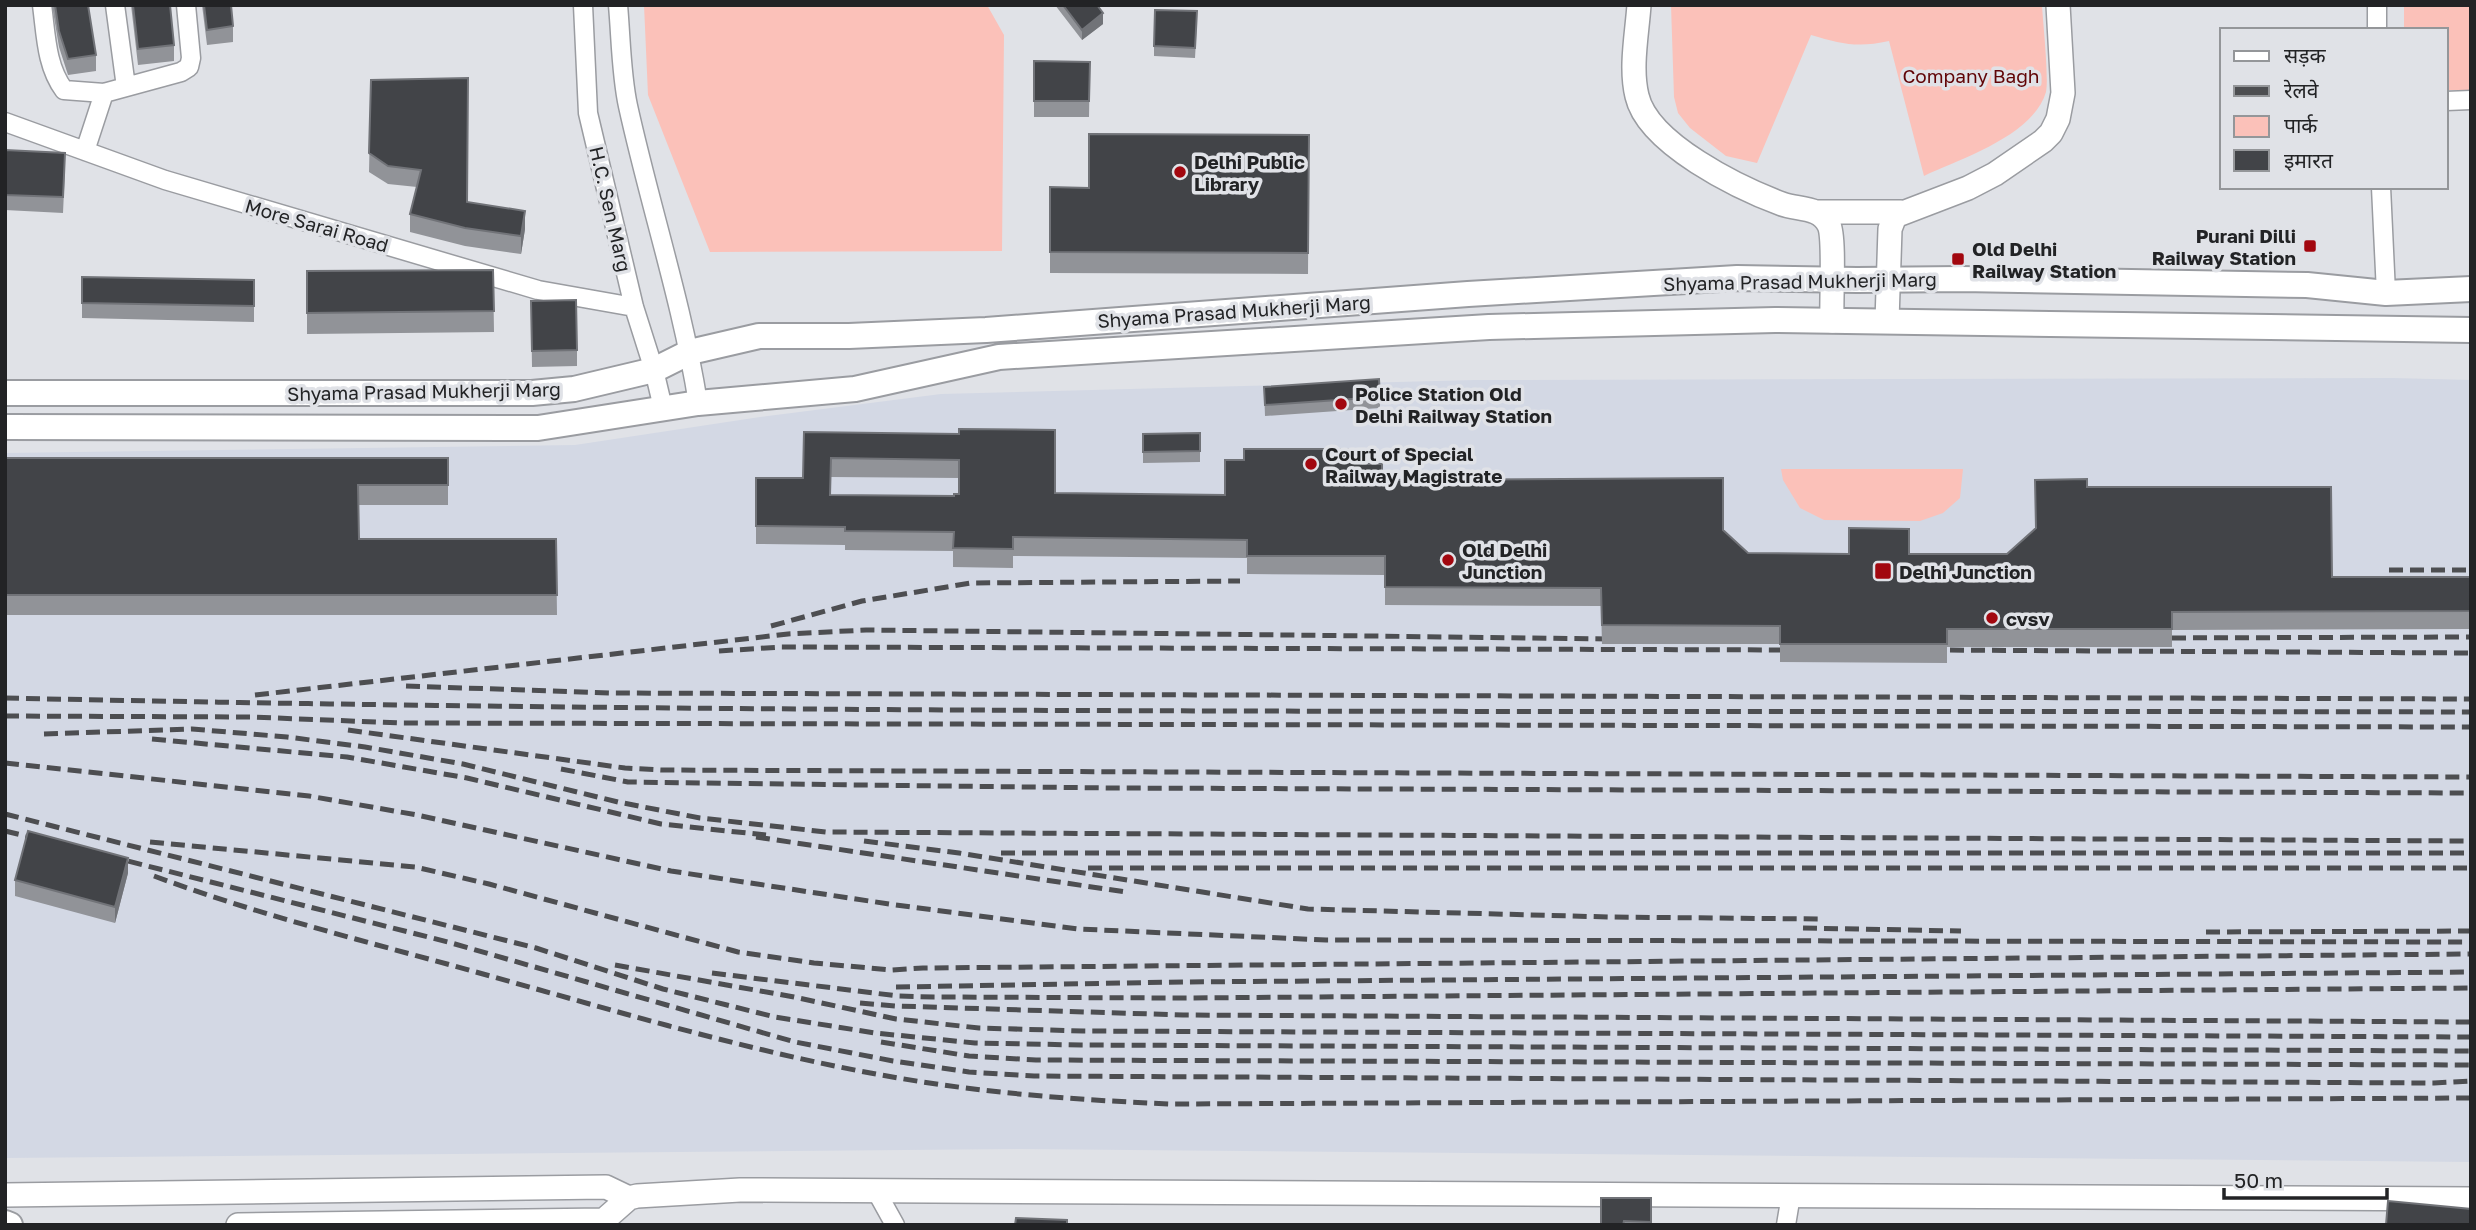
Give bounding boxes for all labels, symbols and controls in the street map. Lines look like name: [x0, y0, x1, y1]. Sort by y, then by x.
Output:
legend: [2220, 28, 2448, 189]
text: सड़क: [2284, 42, 2326, 68]
park label: Company Bagh: [1902, 64, 2040, 87]
text: रेलवे: [2283, 77, 2319, 103]
text: पार्क: [2284, 112, 2318, 138]
street label: H.C. Sen Marg: [585, 144, 637, 274]
text: इमारत: [2284, 147, 2334, 173]
place label: Delhi Public Library: [1194, 150, 1305, 195]
marker: Delhi Public Library: [1172, 164, 1188, 180]
street label: More Sarai Road: [243, 194, 391, 256]
place label: Purani Dilli Railway Station: [2152, 224, 2296, 269]
place label: Old Delhi Railway Station: [1972, 237, 2116, 282]
marker: Purani Dilli Railway Station: [2302, 238, 2318, 254]
marker: Old Delhi Railway Station: [1950, 251, 1966, 267]
street label: Shyama Prasad Mukherji Marg: [1663, 267, 1937, 295]
street label: Shyama Prasad Mukherji Marg: [1097, 290, 1371, 332]
street label: Shyama Prasad Mukherji Marg: [287, 377, 561, 405]
place label: Police Station Old Delhi Railway Station: [1355, 382, 1552, 427]
marker: Police Station Old Delhi Railway Station: [1333, 396, 1349, 412]
place label: Court of Special Railway Magistrate: [1325, 442, 1502, 487]
marker: Court of Special Railway Magistrate: [1303, 456, 1319, 472]
place label: Old Delhi Junction: [1462, 538, 1547, 583]
marker: Old Delhi Junction: [1440, 552, 1456, 568]
place label: Delhi Junction: [1899, 560, 2032, 583]
marker: Delhi Junction: [1873, 561, 1893, 581]
place label: cvsv: [2006, 607, 2050, 630]
marker: cvsv: [1984, 610, 2000, 626]
scale bar: [2224, 1156, 2387, 1200]
text: 50 m: [2234, 1167, 2283, 1193]

